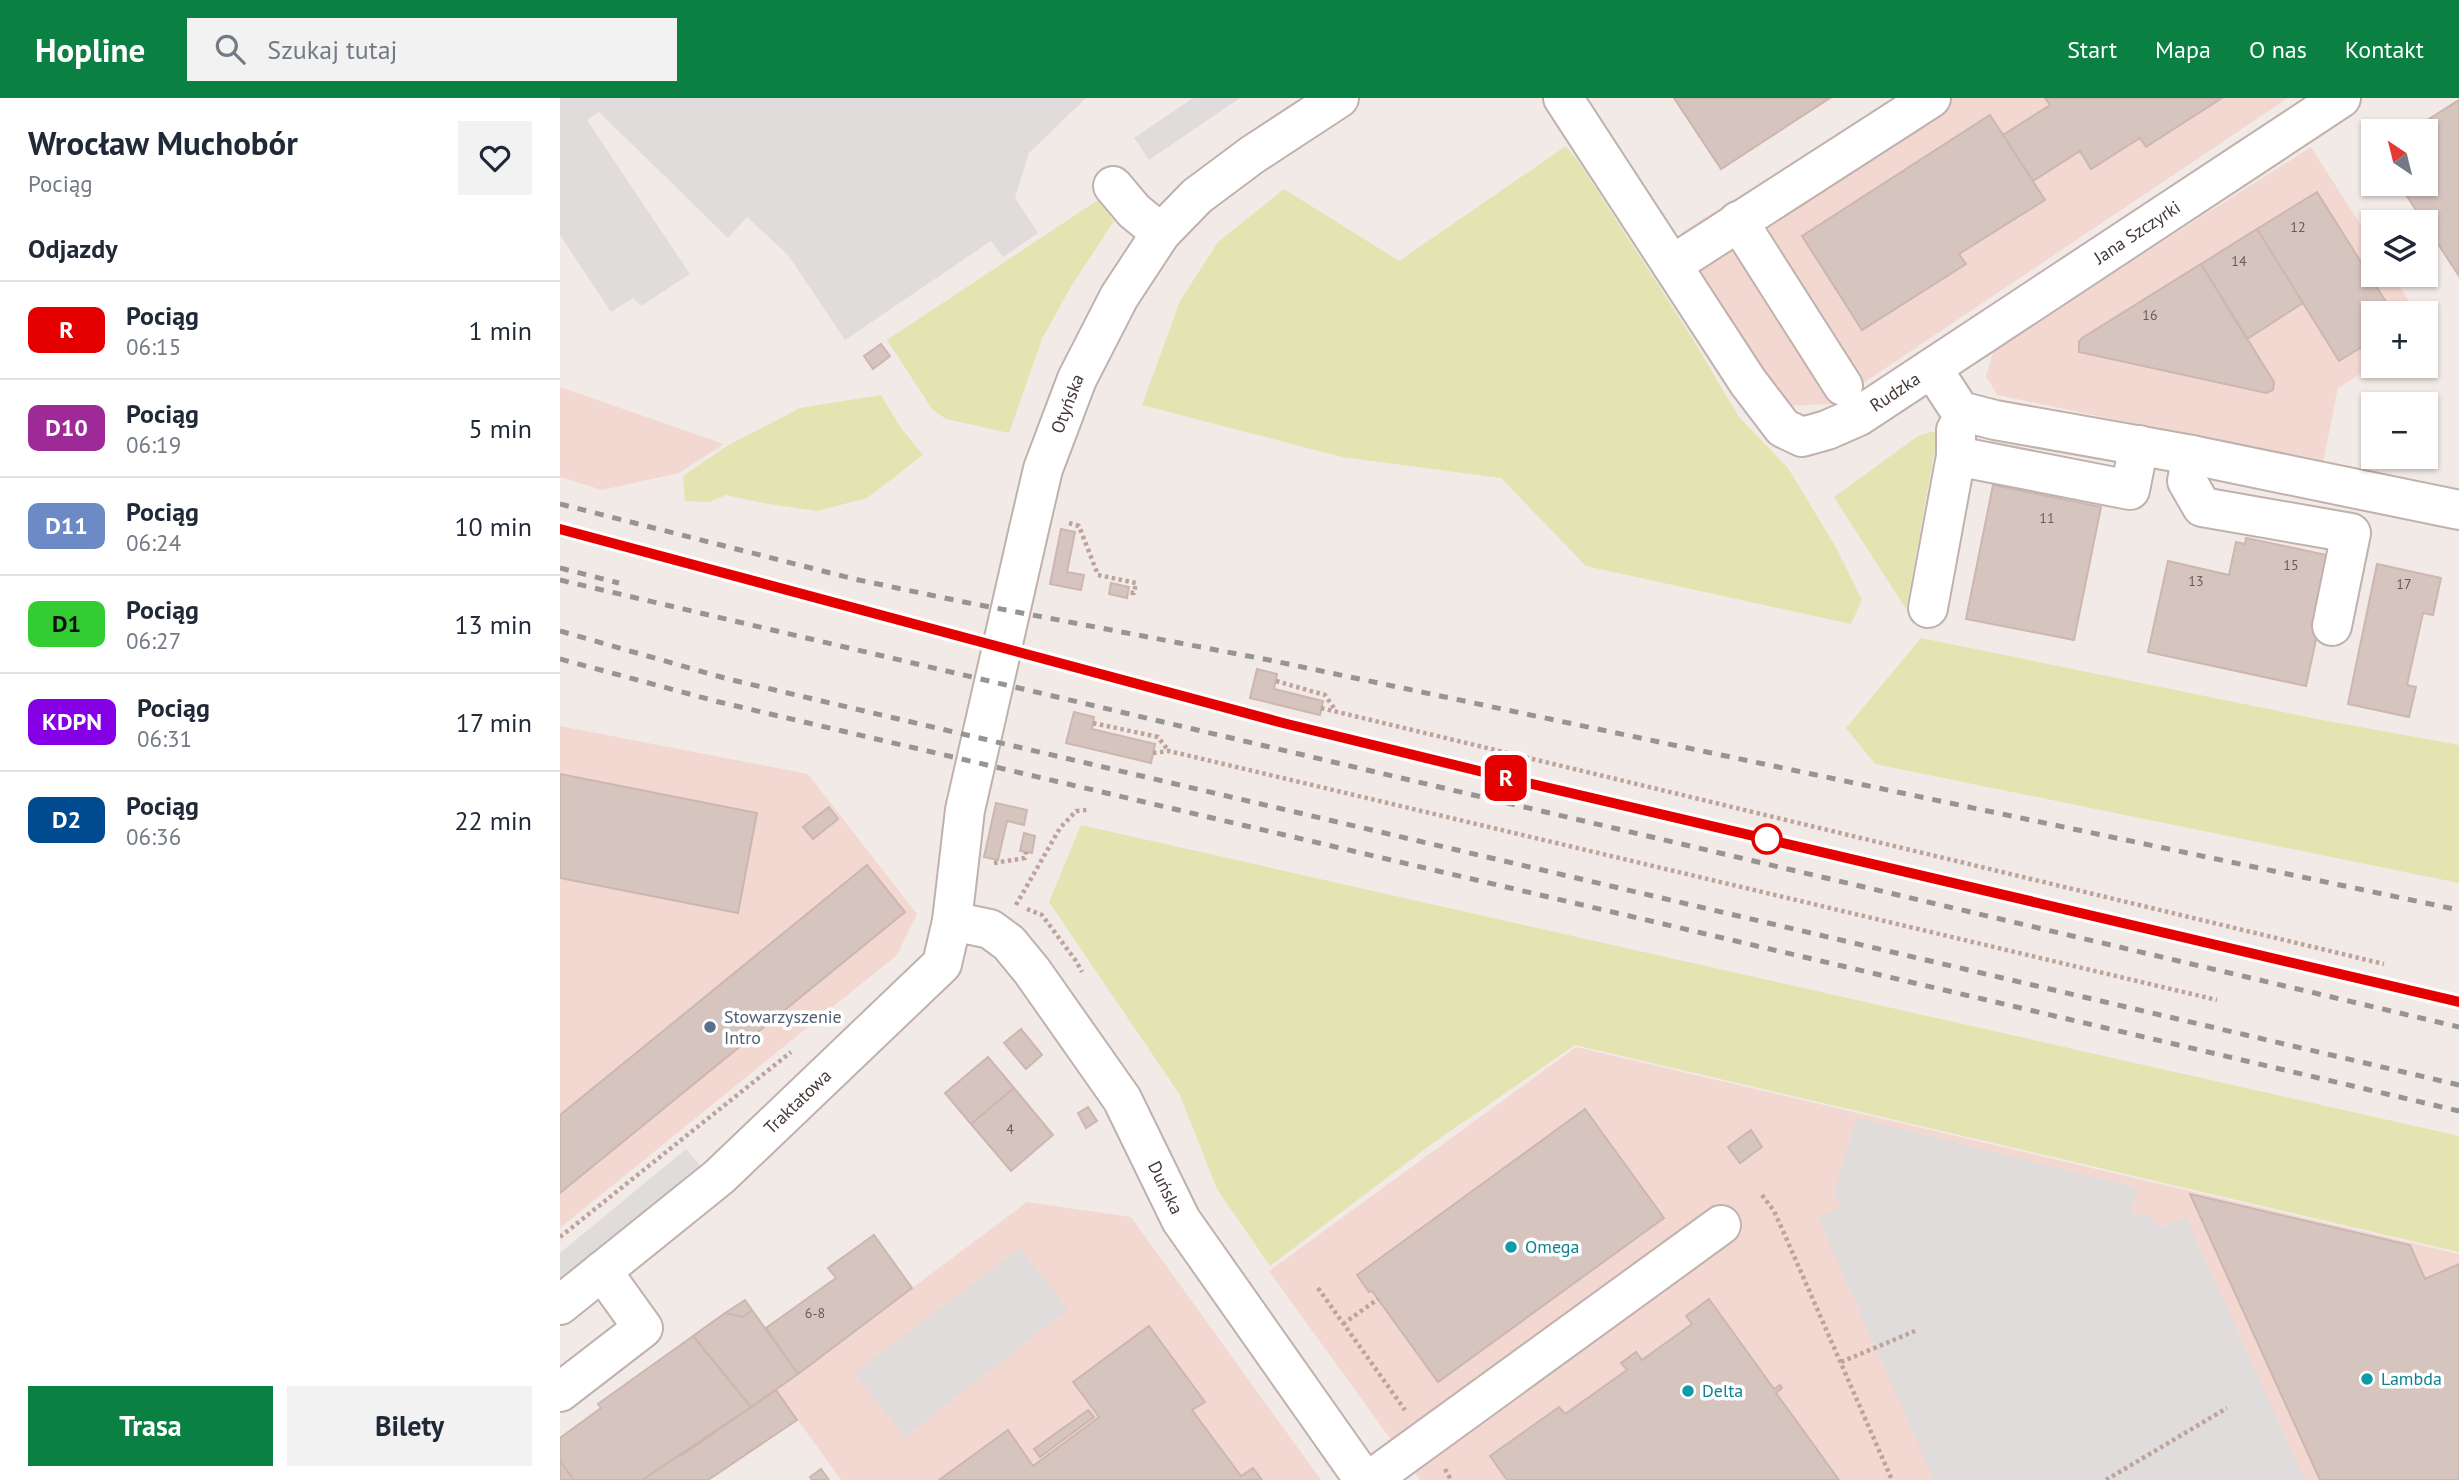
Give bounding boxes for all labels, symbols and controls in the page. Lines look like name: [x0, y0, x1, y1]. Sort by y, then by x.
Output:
search box: [187, 18, 677, 81]
text: Hopline: [35, 28, 145, 71]
icon: search: [211, 30, 249, 68]
text: Szukaj tutaj: [267, 33, 398, 66]
text: Start: [2067, 34, 2117, 65]
text: Mapa: [2155, 34, 2211, 65]
text: O nas: [2249, 34, 2307, 65]
text: Kontakt: [2345, 34, 2424, 65]
north arrow: [2361, 119, 2438, 196]
map controls: [2361, 119, 2438, 469]
text: Wrocław Muchobór: [28, 121, 298, 164]
button: heart: [458, 121, 532, 195]
text: Pociąg: [28, 169, 93, 198]
street label: Jana Szczyrki: [2089, 195, 2185, 269]
button: layers: [2361, 210, 2438, 287]
house number: 12: [2290, 218, 2306, 236]
text: Odjazdy: [28, 232, 118, 265]
house number: 14: [2231, 252, 2247, 270]
text: Pociąg: [126, 299, 199, 332]
button: +: [2361, 301, 2438, 378]
house number: 16: [2142, 306, 2158, 324]
text: R: [59, 314, 74, 345]
text: 1 min: [469, 314, 532, 347]
text: 06:15: [126, 332, 181, 361]
street label: Rudzka: [1865, 367, 1924, 417]
street label: Otyńska: [1046, 370, 1089, 437]
button: −: [2361, 392, 2438, 469]
text: Pociąg: [126, 397, 199, 430]
text: D10: [45, 412, 88, 443]
text: 5 min: [469, 412, 532, 445]
text: 06:19: [126, 430, 181, 459]
text: Pociąg: [126, 495, 199, 528]
house number: 11: [2039, 509, 2055, 527]
text: D11: [45, 510, 88, 541]
text: 10 min: [454, 510, 532, 543]
text: 06:24: [126, 528, 181, 557]
house number: 15: [2283, 556, 2299, 574]
house number: 13: [2188, 572, 2204, 590]
house number: 17: [2396, 575, 2412, 593]
text: Pociąg: [126, 593, 199, 626]
text: D1: [52, 608, 81, 639]
text: 13 min: [454, 608, 532, 641]
text: 06:27: [126, 626, 181, 655]
text: Pociąg: [137, 691, 210, 724]
text: KDPN: [42, 706, 102, 737]
text: 17 min: [456, 706, 532, 739]
text: 06:31: [137, 724, 192, 753]
line badge: R: [1483, 755, 1529, 801]
text: R: [1499, 762, 1513, 793]
text: Pociąg: [126, 789, 199, 822]
text: D2: [52, 804, 81, 835]
text: 22 min: [454, 804, 532, 837]
text: 06:36: [126, 822, 181, 851]
unlabelled marker: [1752, 824, 1782, 854]
place label: Stowarzyszenie Intro: [724, 1005, 842, 1049]
marker: Stowarzyszenie Intro: [702, 1019, 718, 1035]
street label: Traktatowa: [759, 1064, 836, 1139]
house number: 4: [1006, 1120, 1014, 1138]
street label: Duńska: [1143, 1157, 1188, 1218]
place label: Omega: [1525, 1235, 1579, 1258]
marker: Omega: [1503, 1239, 1519, 1255]
house number: 6-8: [805, 1304, 825, 1322]
place label: Lambda: [2381, 1367, 2442, 1390]
marker: Lambda: [2359, 1371, 2375, 1387]
place label: Delta: [1702, 1379, 1743, 1402]
marker: Delta: [1680, 1383, 1696, 1399]
button: Trasa: [28, 1386, 273, 1466]
button: Bilety: [287, 1386, 532, 1466]

